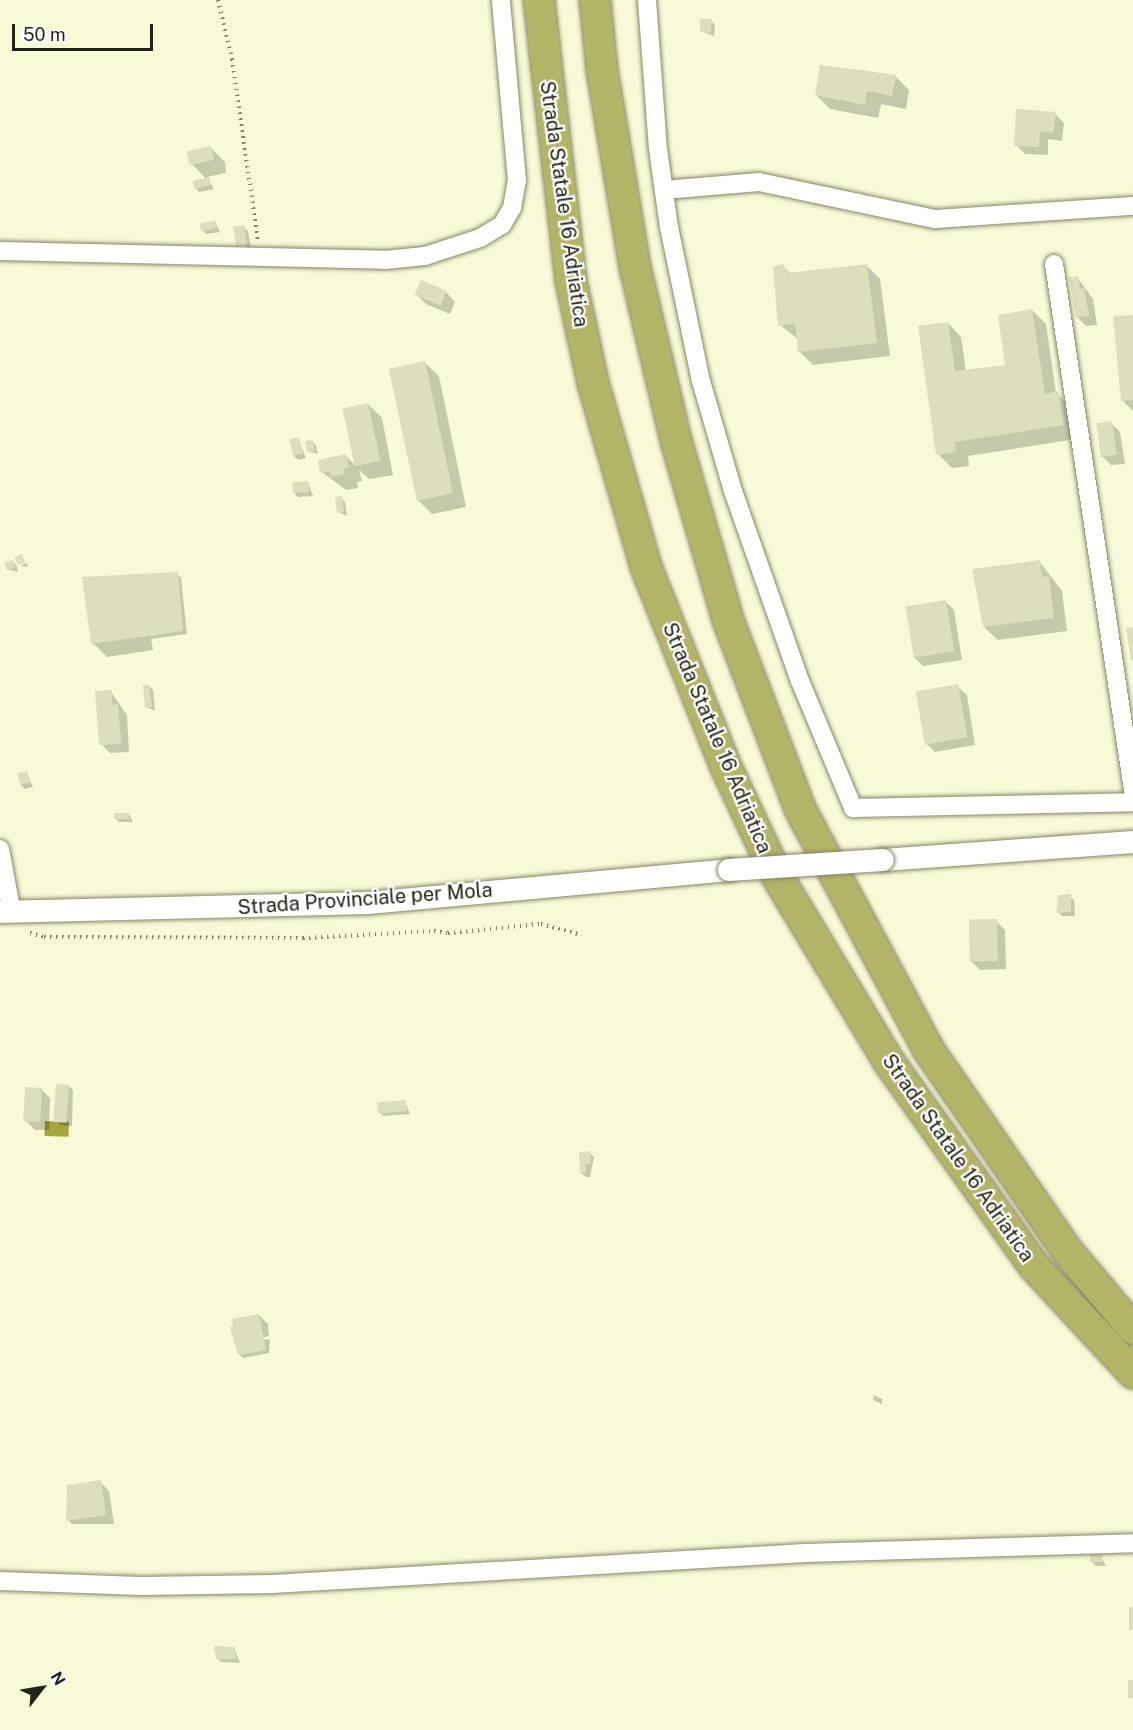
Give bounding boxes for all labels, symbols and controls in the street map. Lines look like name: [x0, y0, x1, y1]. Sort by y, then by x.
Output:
scale bar: [15, 12, 156, 50]
text: 50 m: [23, 24, 66, 45]
street label: Strada Statale 16 Adriatica: [535, 79, 593, 329]
street label: Strada Statale 16 Adriatica: [657, 619, 777, 857]
street label: Strada Provinciale per Mola: [237, 878, 493, 920]
street label: Strada Statale 16 Adriatica: [877, 1049, 1039, 1267]
north arrow: [12, 1658, 72, 1718]
text: N: [46, 1668, 69, 1689]

